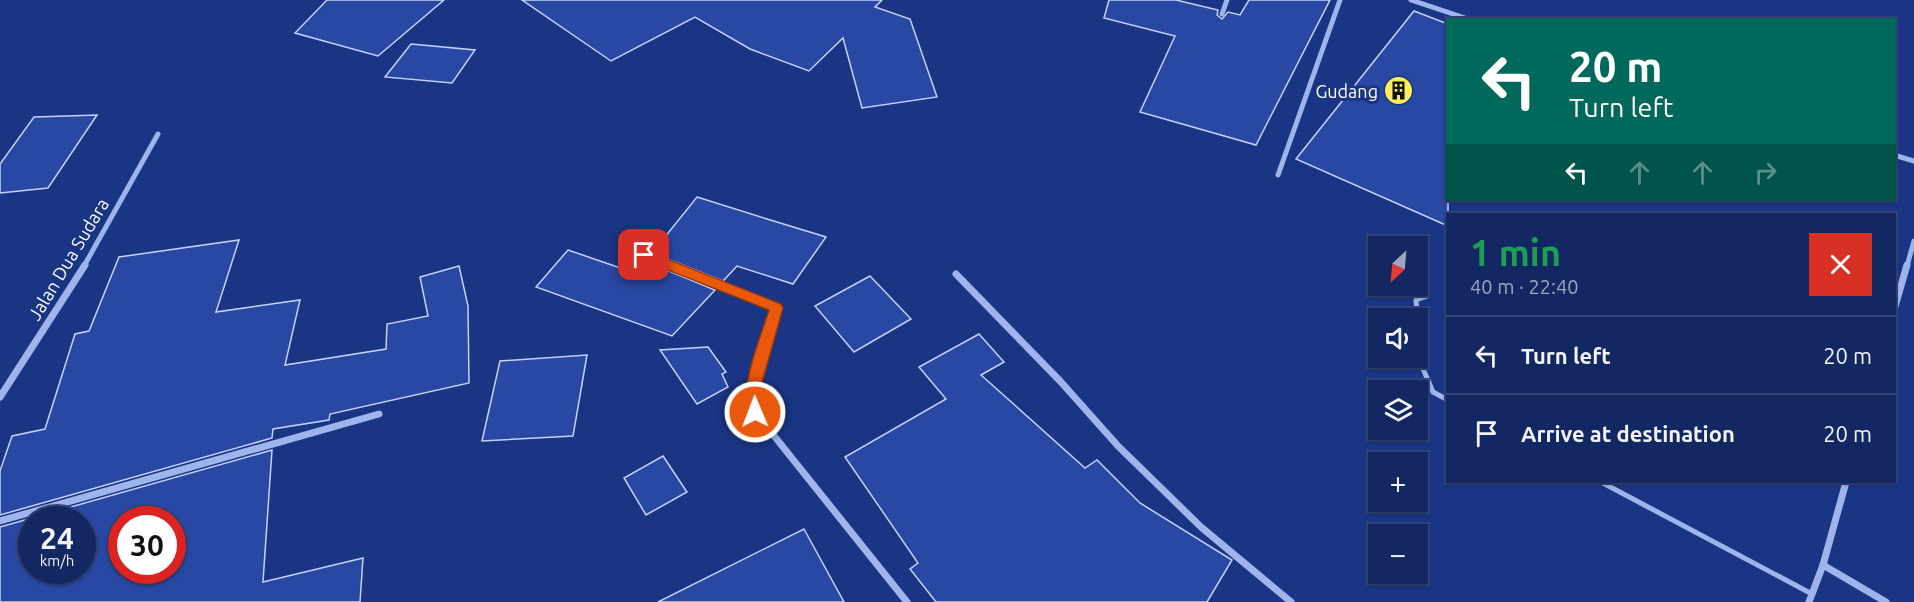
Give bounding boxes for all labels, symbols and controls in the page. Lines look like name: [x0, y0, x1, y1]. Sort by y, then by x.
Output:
icon: left: [1470, 42, 1548, 120]
text: 20 m: [1569, 43, 1663, 90]
building icon: Gudang: [1383, 75, 1415, 107]
place label: Gudang: [1315, 81, 1378, 101]
text: Turn left: [1569, 92, 1673, 122]
icon: left: [1560, 156, 1593, 189]
icon: ahead: [1623, 156, 1656, 189]
icon: ahead: [1686, 156, 1719, 189]
icon: right: [1749, 156, 1782, 189]
street label: Jalan Dua Sudara: [24, 195, 112, 323]
pin: [618, 229, 669, 280]
text: 1 min: [1470, 232, 1561, 273]
button: close: [1809, 233, 1872, 296]
north arrow: [1368, 236, 1428, 296]
map controls: [1368, 236, 1428, 584]
icon: arrive: [627, 238, 660, 271]
text: 40 m · 22:40: [1470, 275, 1579, 298]
button: sound: [1368, 308, 1428, 368]
icon: left: [1470, 339, 1503, 372]
text: Turn left: [1521, 343, 1611, 368]
text: 20 m: [1823, 343, 1872, 368]
position arrow: [723, 380, 787, 444]
button: layers: [1368, 380, 1428, 440]
icon: arrive: [1470, 417, 1503, 450]
text: Arrive at destination: [1521, 421, 1735, 446]
text: 20 m: [1823, 421, 1872, 446]
button: +: [1368, 452, 1428, 512]
speed limit sign: 30: [108, 506, 186, 584]
text: 24: [40, 521, 74, 555]
button: −: [1368, 524, 1428, 584]
text: km/h: [40, 552, 74, 569]

